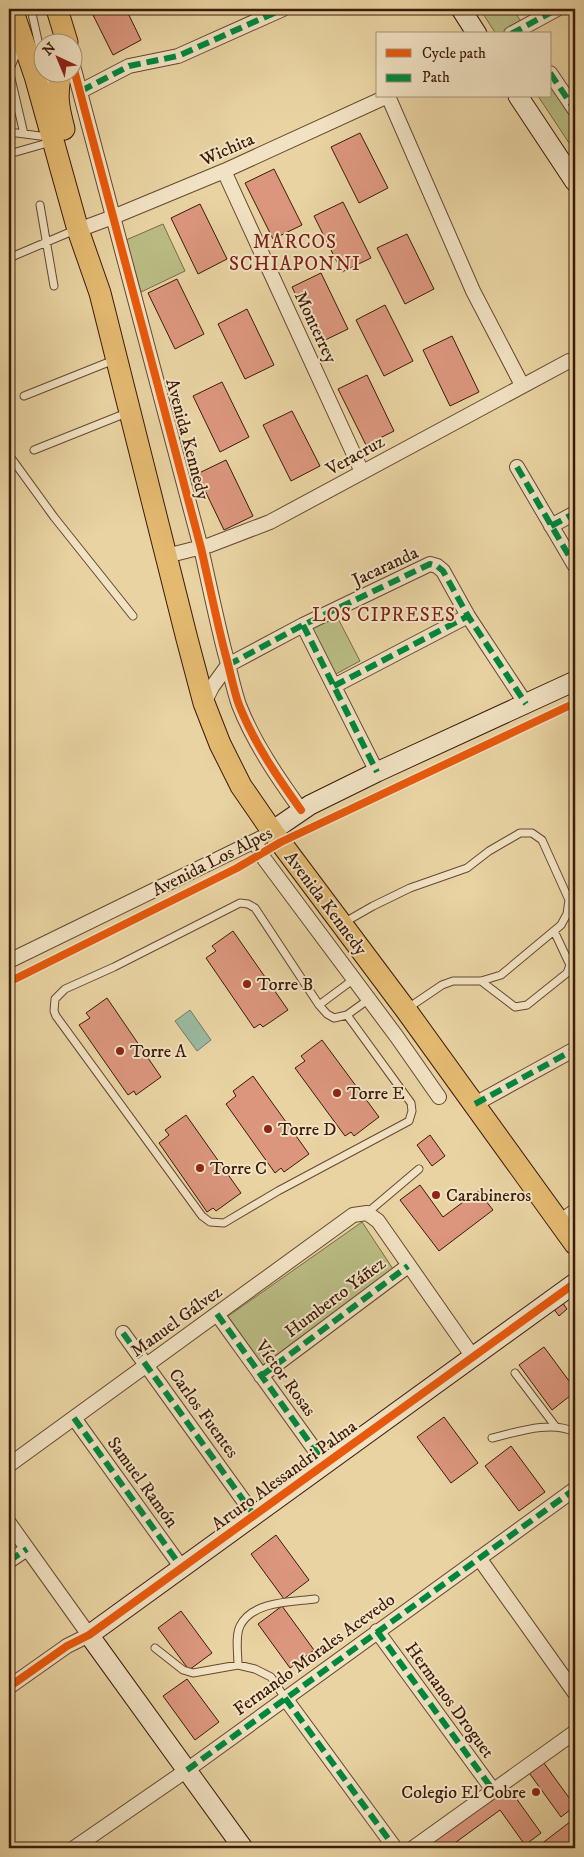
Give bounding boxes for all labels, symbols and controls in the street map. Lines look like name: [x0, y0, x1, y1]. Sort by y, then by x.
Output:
north arrow: [32, 32, 82, 82]
legend: [376, 32, 552, 98]
text: N: [39, 39, 60, 60]
text: Cycle path: [422, 44, 486, 63]
text: Path: [422, 68, 450, 87]
street label: Wichita: [196, 128, 258, 172]
district label: MARCOS SCHIAPONNI: [229, 231, 361, 276]
street label: Monterrey: [289, 288, 341, 367]
street label: Avenida Kennedy: [160, 376, 214, 503]
street label: Veracruz: [322, 431, 389, 481]
street label: Jacaranda: [347, 542, 422, 593]
district label: LOS CIPRESES: [312, 604, 456, 627]
street label: Avenida Los Alpes: [149, 822, 276, 902]
street label: Avenida Kennedy: [279, 847, 372, 960]
place label: Torre B: [257, 974, 314, 996]
marker: Torre B: [241, 978, 253, 990]
place label: Torre A: [130, 1041, 187, 1063]
marker: Torre A: [114, 1045, 126, 1057]
place label: Torre E: [347, 1083, 405, 1105]
marker: Torre E: [331, 1087, 343, 1099]
place label: Torre D: [278, 1119, 337, 1141]
marker: Torre D: [262, 1123, 274, 1135]
place label: Torre C: [210, 1158, 267, 1180]
marker: Torre C: [194, 1162, 206, 1174]
place label: Carabineros: [446, 1185, 531, 1207]
marker: Carabineros: [430, 1189, 442, 1201]
street label: Humberto Yáñez: [281, 1253, 390, 1343]
street label: Manuel Gálvez: [127, 1281, 227, 1362]
street label: Víctor Rosas: [250, 1335, 320, 1421]
street label: Carlos Fuentes: [163, 1364, 243, 1463]
street label: Arturo Alessandri Palma: [208, 1416, 362, 1536]
street label: Samuel Ramón: [102, 1433, 183, 1533]
street label: Fernando Morales Acevedo: [229, 1589, 400, 1721]
street label: Hermanos Droguet: [400, 1638, 499, 1763]
place label: Colegio El Cobre: [401, 1782, 526, 1804]
marker: Colegio El Cobre: [530, 1786, 542, 1798]

